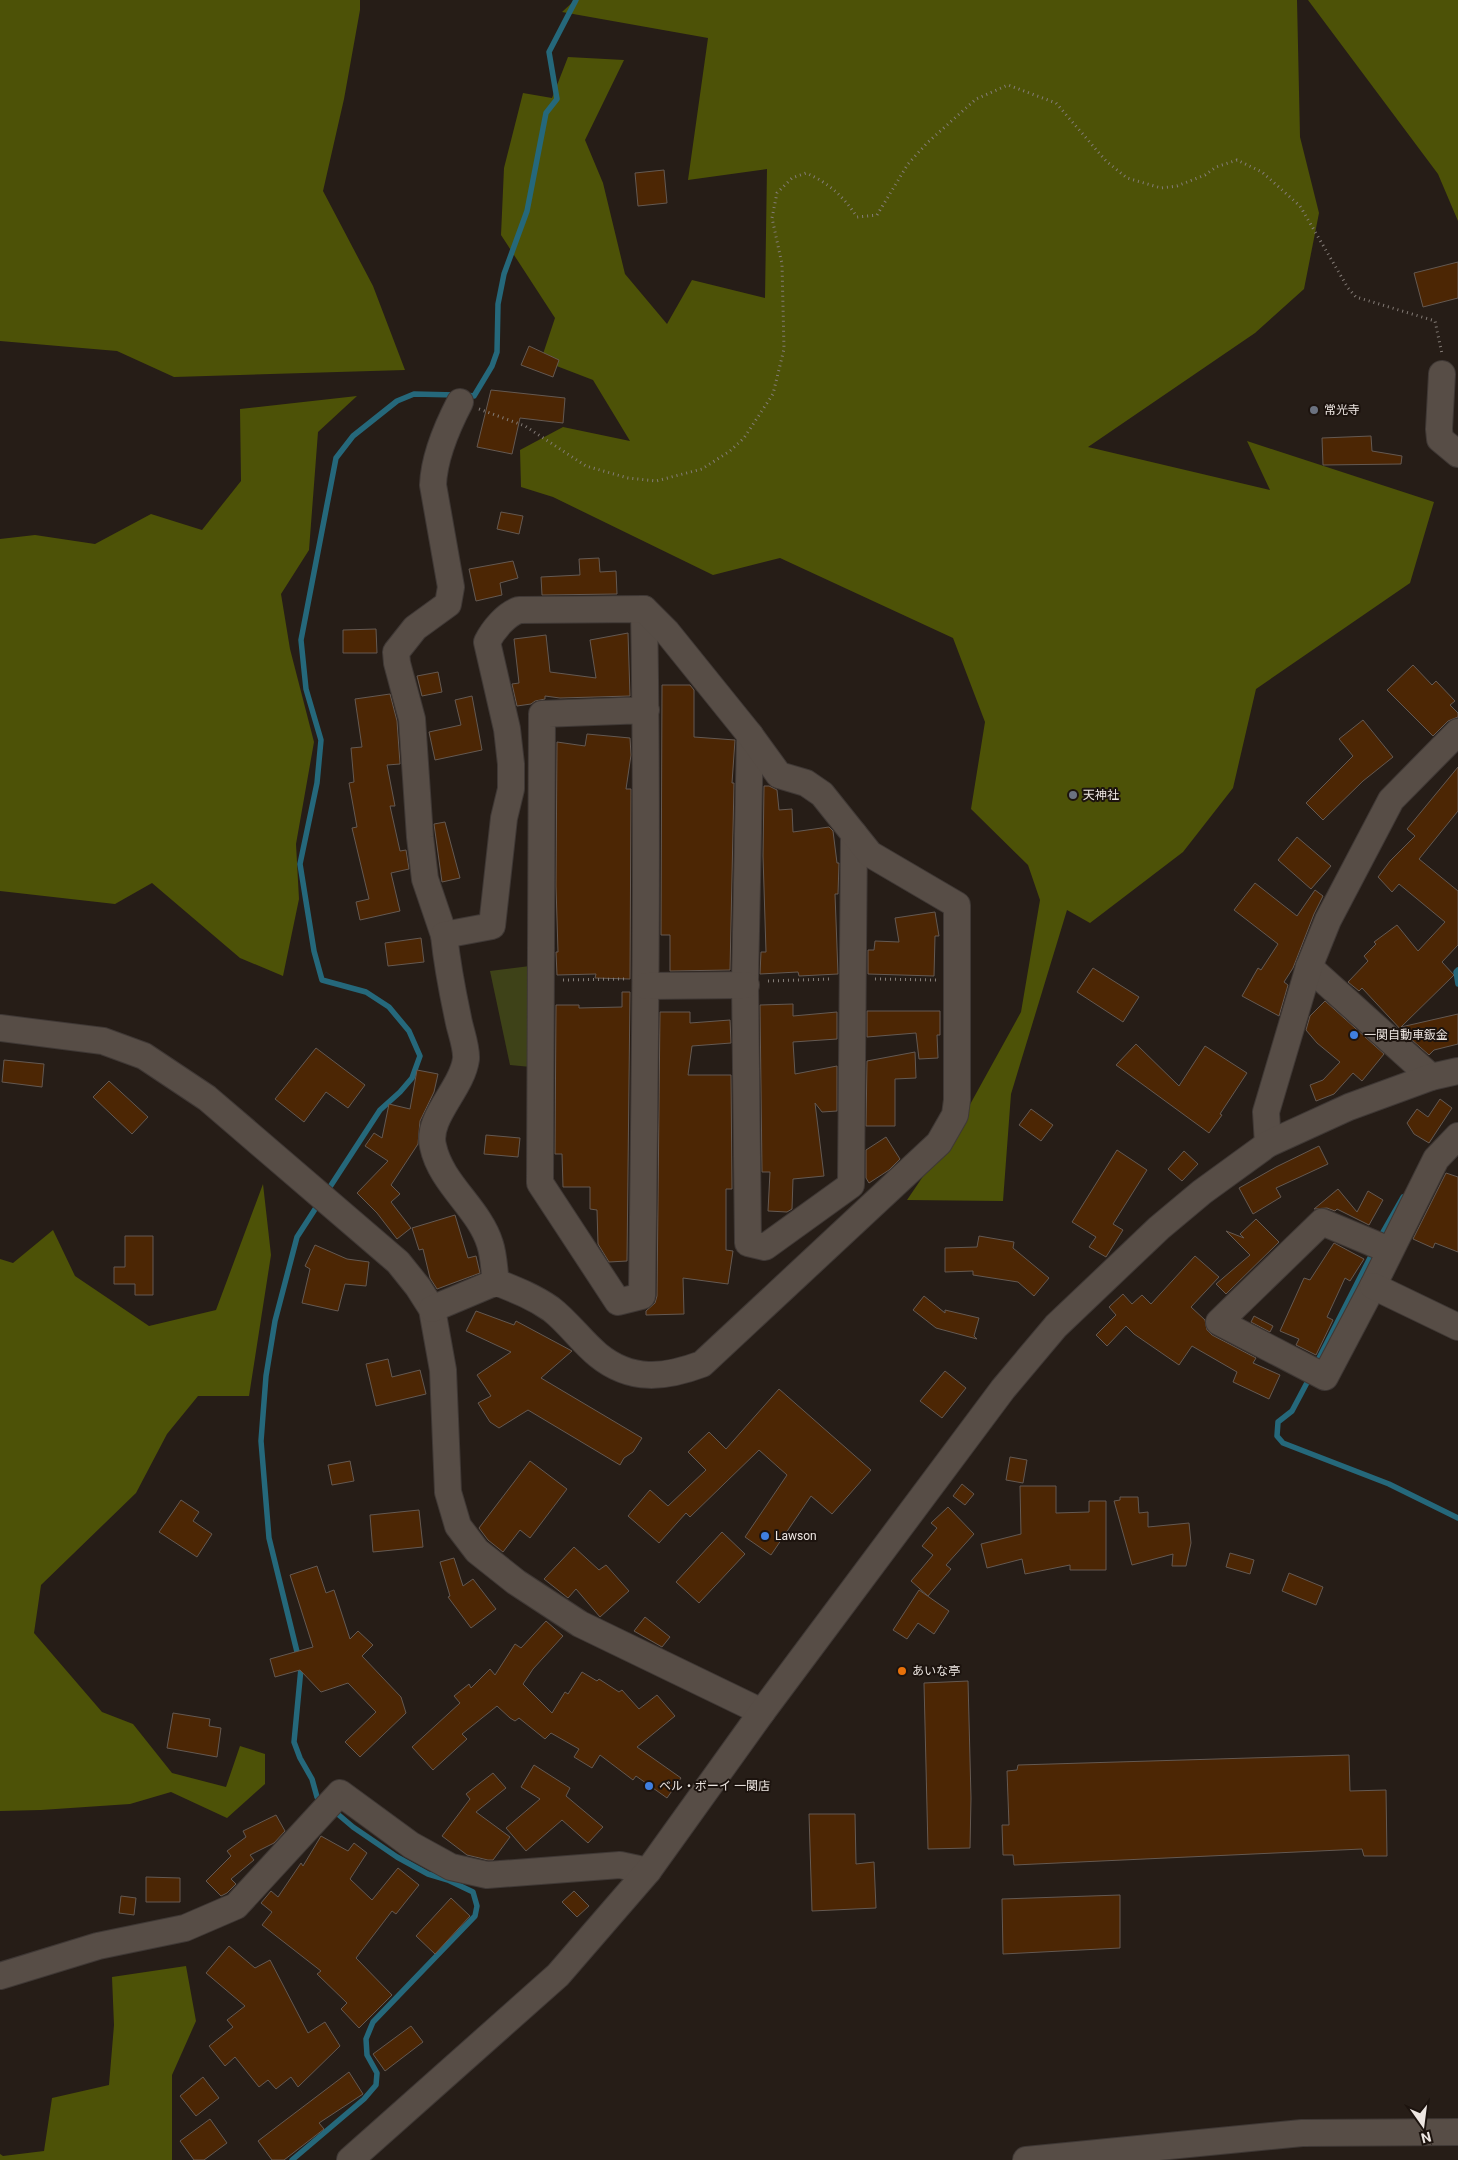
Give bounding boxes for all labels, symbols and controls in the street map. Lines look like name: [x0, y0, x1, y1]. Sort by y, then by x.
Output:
place label: 常光寺: [1324, 403, 1360, 417]
marker: 常光寺: [1308, 404, 1320, 416]
place label: 天神社: [1083, 788, 1119, 802]
marker: 天神社: [1067, 789, 1079, 801]
place label: 一関自動車鈑金: [1364, 1028, 1448, 1042]
marker: 一関自動車鈑金: [1348, 1029, 1360, 1041]
place label: Lawson: [775, 1529, 817, 1543]
marker: Lawson: [759, 1530, 771, 1542]
place label: あいな亭: [912, 1664, 960, 1678]
marker: あいな亭: [896, 1665, 908, 1677]
place label: ベル・ボーイ 一関店: [659, 1779, 770, 1793]
marker: ベル・ボーイ 一関店: [643, 1780, 655, 1792]
north arrow: [1398, 2100, 1448, 2150]
text: N: [1419, 2129, 1433, 2147]

